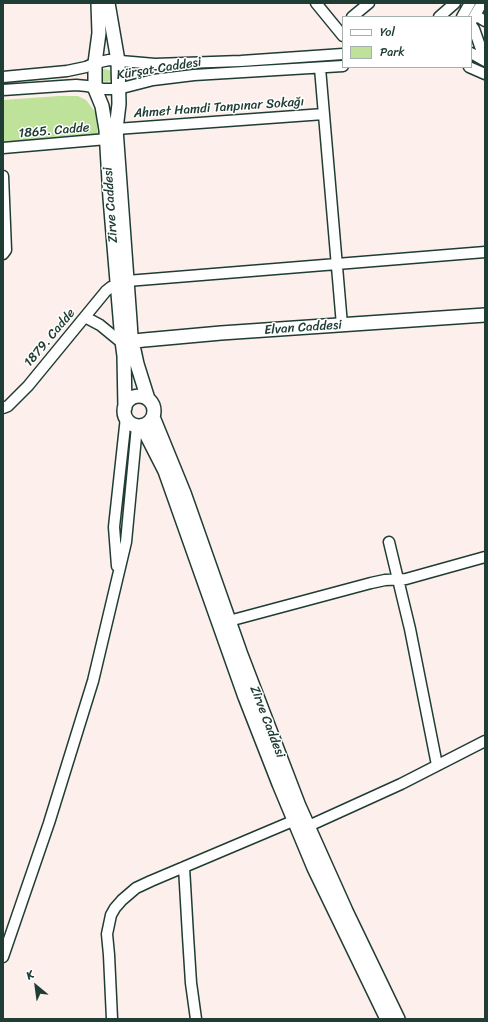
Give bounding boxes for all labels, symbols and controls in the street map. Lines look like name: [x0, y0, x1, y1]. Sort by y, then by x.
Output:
legend: [342, 16, 472, 68]
text: Yol: [380, 21, 395, 43]
text: Park: [380, 41, 405, 63]
street label: Kürşat Caddesi: [115, 55, 203, 83]
street label: Ahmet Hamdi Tanpınar Sokağı: [133, 94, 305, 122]
street label: 1865. Cadde: [18, 120, 90, 142]
street label: Zirve Caddesi: [101, 167, 121, 243]
street label: 1879. Cadde: [21, 306, 79, 370]
street label: Elvan Caddesi: [264, 318, 342, 338]
street label: Zirve Caddesi: [246, 684, 288, 760]
text: K: [22, 965, 37, 985]
north arrow: [16, 966, 56, 1006]

